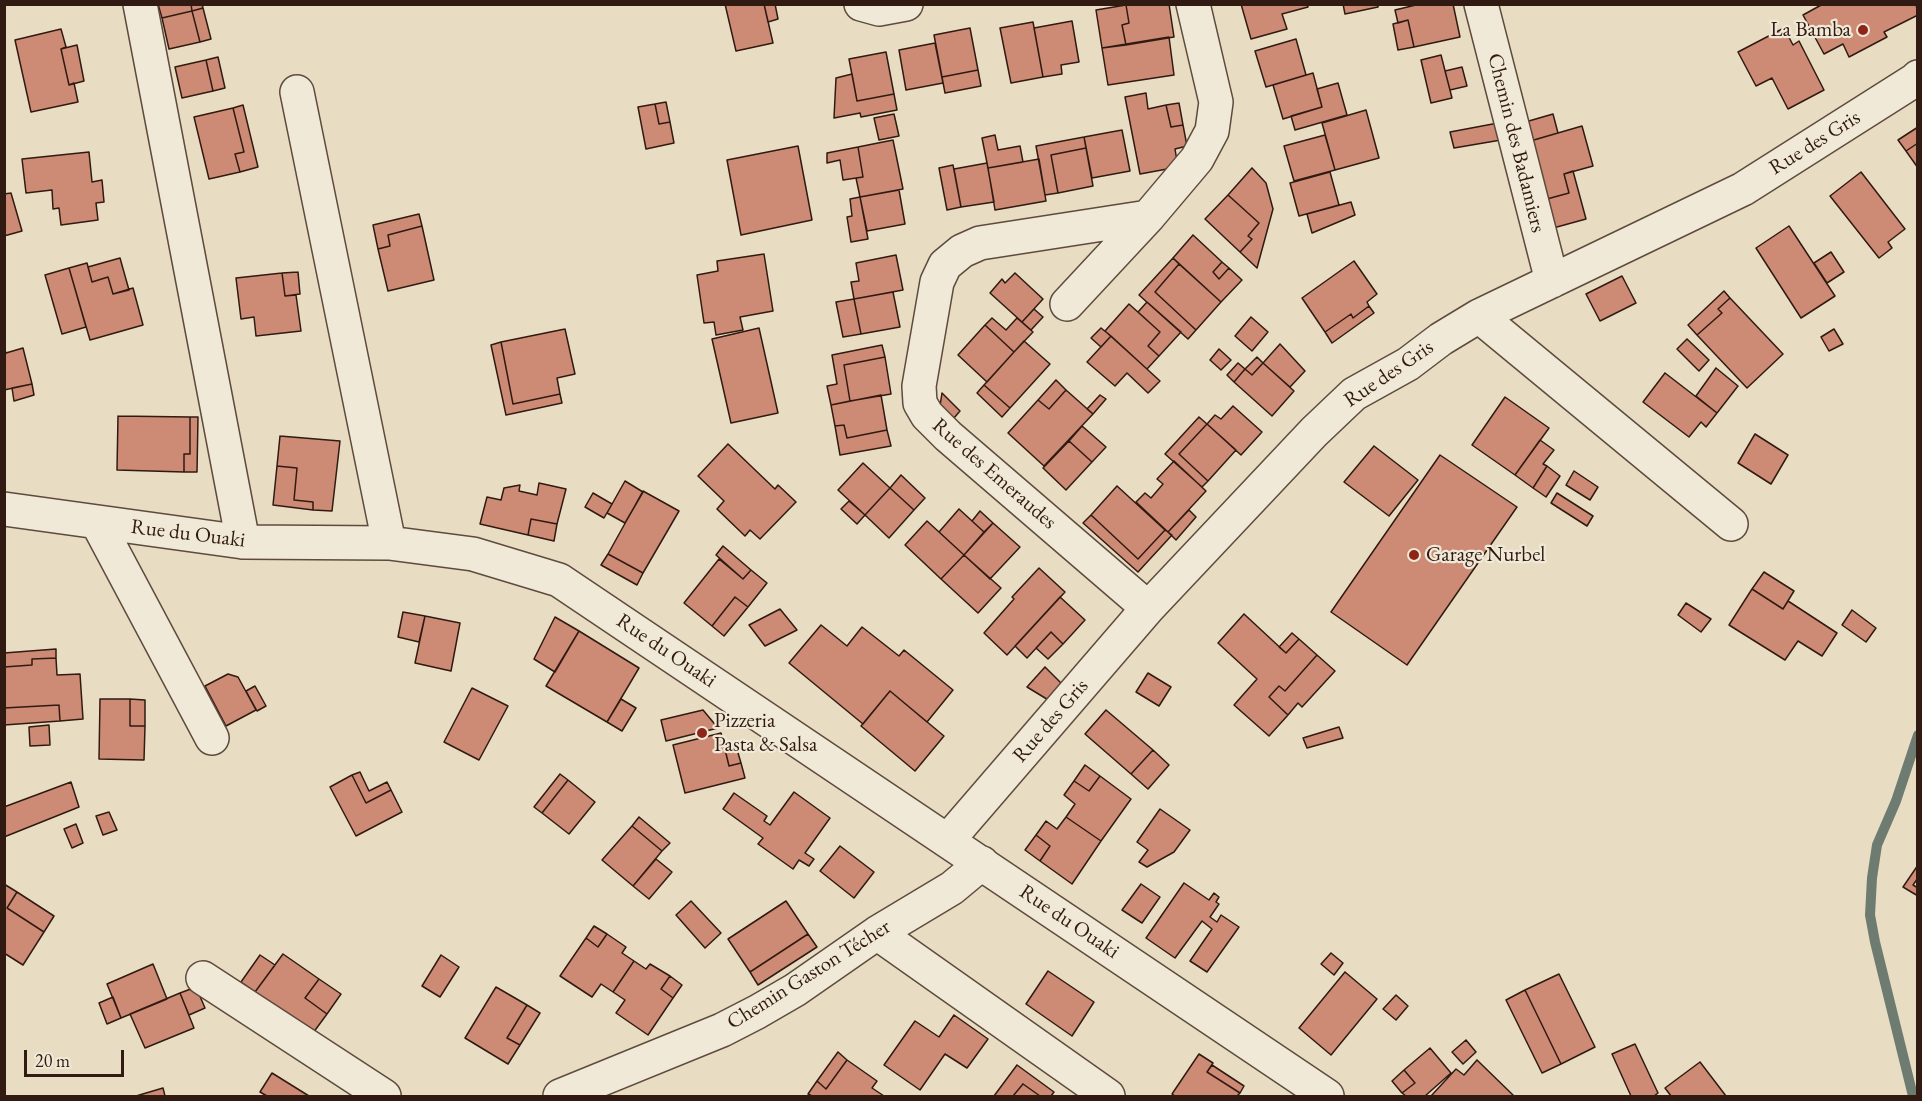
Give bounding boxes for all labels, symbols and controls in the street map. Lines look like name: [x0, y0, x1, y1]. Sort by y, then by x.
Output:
place label: La Bamba: [1770, 17, 1851, 43]
marker: La Bamba: [1856, 23, 1870, 37]
street label: Chemin des Badamiers: [1482, 51, 1550, 235]
street label: Rue des Gris: [1765, 105, 1865, 181]
street label: Rue des Gris: [1339, 335, 1439, 413]
street label: Rue des Emeraudes: [927, 413, 1061, 535]
street label: Rue du Ouaki: [129, 514, 247, 554]
place label: Garage Nurbel: [1426, 542, 1545, 568]
marker: Garage Nurbel: [1407, 548, 1421, 562]
street label: Rue du Ouaki: [611, 608, 721, 694]
street label: Rue des Gris: [1008, 674, 1094, 768]
place label: Pizzeria Pasta & Salsa: [714, 708, 817, 758]
marker: Pizzeria Pasta & Salsa: [695, 726, 709, 740]
street label: Rue du Ouaki: [1014, 879, 1124, 965]
street label: Chemin Gaston Técher: [723, 915, 895, 1035]
scale bar: [27, 1038, 128, 1076]
text: 20 m: [35, 1049, 70, 1072]

